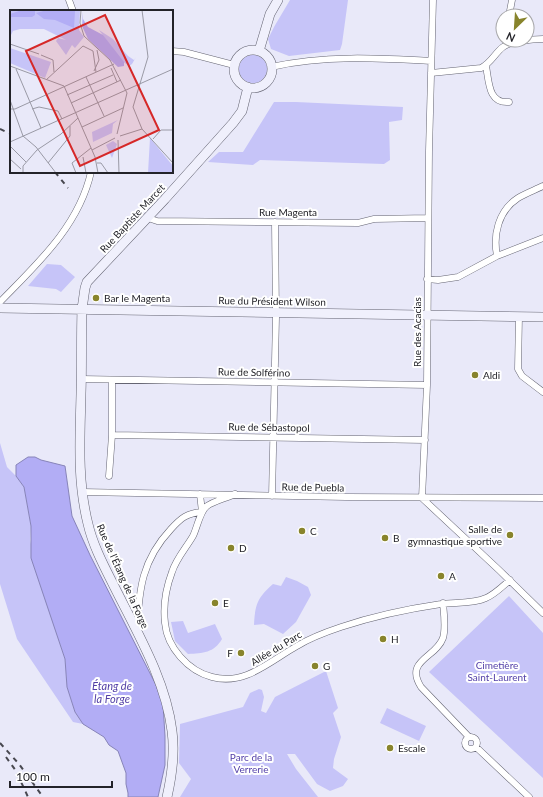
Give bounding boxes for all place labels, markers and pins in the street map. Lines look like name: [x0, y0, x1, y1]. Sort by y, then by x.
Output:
place label: Bar le Magenta: [104, 292, 170, 304]
marker: Bar le Magenta: [91, 293, 101, 303]
place label: Aldi: [483, 369, 500, 381]
marker: Aldi: [470, 370, 480, 380]
place label: Salle de gymnastique sportive: [408, 523, 502, 547]
place label: C: [310, 525, 317, 537]
marker: C: [297, 526, 307, 536]
marker: Salle de gymnastique sportive: [505, 530, 515, 540]
place label: B: [393, 532, 399, 544]
marker: B: [380, 533, 390, 543]
place label: D: [239, 542, 247, 554]
marker: D: [226, 543, 236, 553]
place label: A: [449, 570, 456, 582]
marker: A: [436, 571, 446, 581]
place label: E: [223, 597, 229, 609]
marker: E: [210, 598, 220, 608]
place label: H: [391, 633, 399, 645]
marker: H: [378, 634, 388, 644]
place label: F: [227, 647, 233, 659]
marker: F: [236, 648, 246, 658]
place label: G: [323, 660, 330, 672]
marker: G: [310, 661, 320, 671]
place label: Escale: [398, 742, 425, 754]
marker: Escale: [385, 743, 395, 753]

